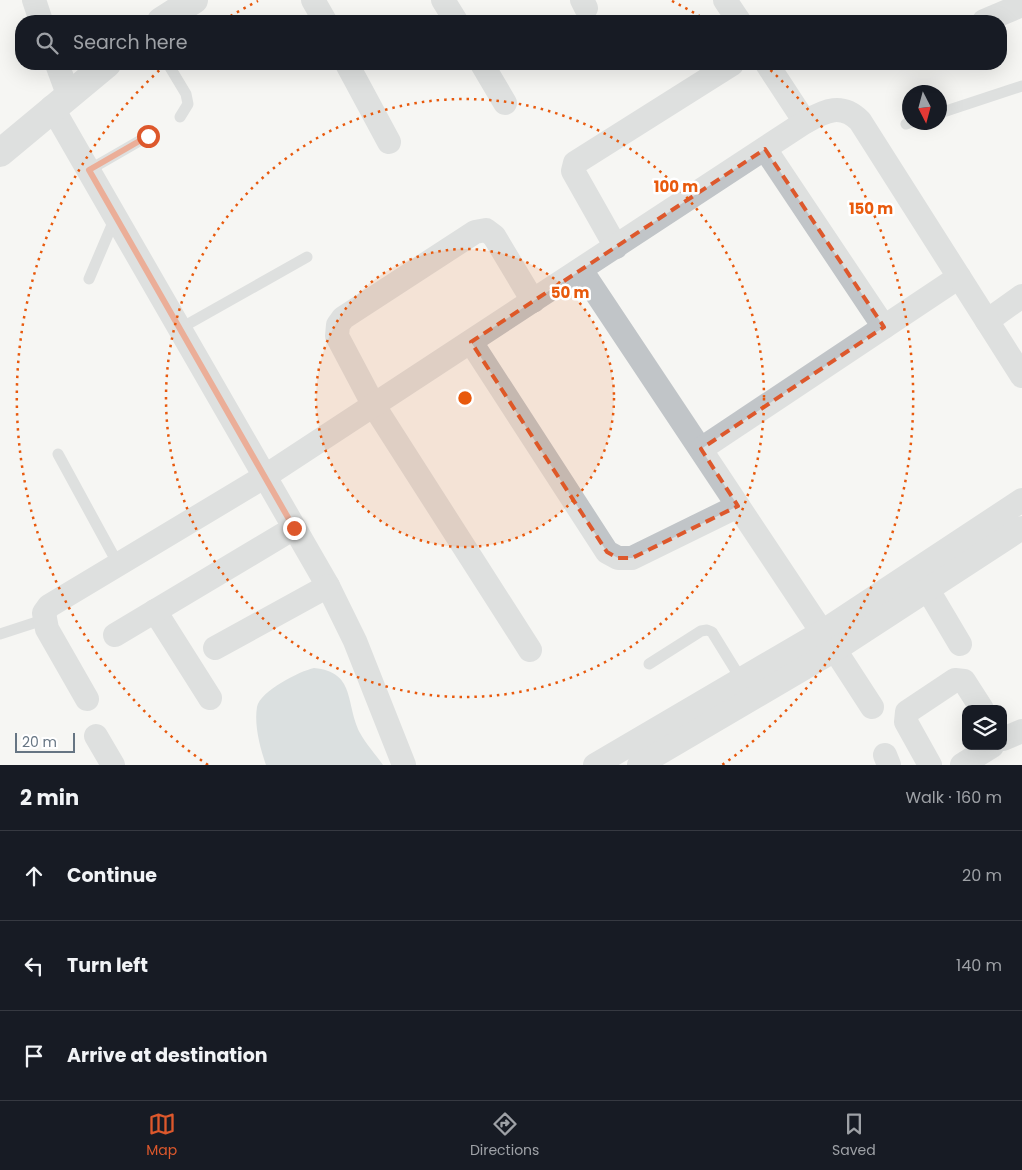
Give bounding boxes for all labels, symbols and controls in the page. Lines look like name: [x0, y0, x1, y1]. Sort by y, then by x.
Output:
search box: [15, 15, 1007, 70]
icon: search: [33, 29, 61, 57]
text: Search here: [73, 29, 187, 56]
north arrow: [902, 85, 947, 130]
route start: [137, 125, 160, 148]
text: 100 m: [654, 176, 698, 197]
text: 150 m: [849, 198, 893, 219]
text: 50 m: [551, 282, 589, 303]
centre of rings: [456, 389, 474, 407]
route end: [283, 517, 306, 540]
map controls: [962, 705, 1007, 750]
button: layers: [962, 705, 1007, 750]
scale bar: [15, 730, 75, 753]
text: 20 m: [22, 732, 57, 752]
text: 2 min: [20, 783, 79, 812]
text: Walk · 160 m: [905, 786, 1002, 809]
icon: ahead: [20, 862, 48, 890]
text: Continue: [67, 862, 157, 889]
text: 20 m: [962, 864, 1002, 887]
icon: left: [20, 952, 48, 980]
text: Turn left: [67, 952, 148, 979]
text: 140 m: [956, 954, 1002, 977]
icon: arrive: [20, 1042, 48, 1070]
text: Arrive at destination: [67, 1042, 268, 1069]
tab: Map: [146, 1110, 177, 1161]
tab: Directions: [470, 1110, 539, 1161]
tab: Saved: [832, 1110, 876, 1161]

